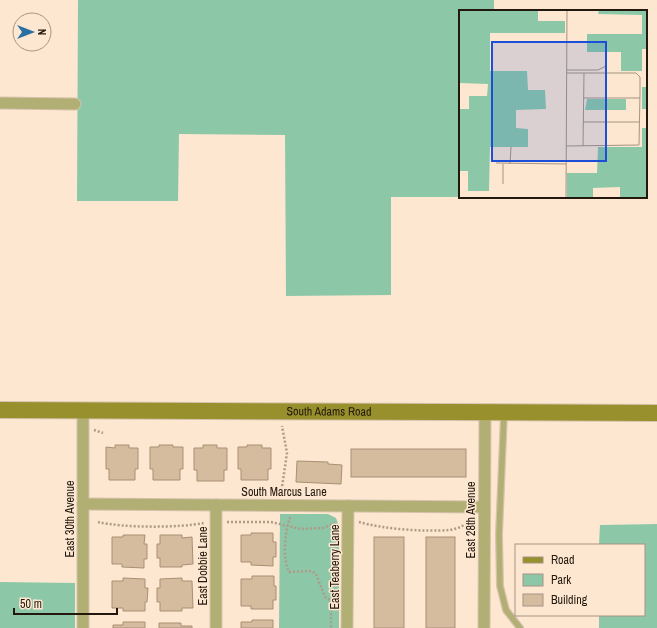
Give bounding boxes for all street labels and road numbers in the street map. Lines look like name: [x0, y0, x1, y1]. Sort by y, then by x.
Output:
street label: South Adams Road: [286, 403, 372, 420]
street label: East 30th Avenue: [62, 481, 78, 557]
street label: East 28th Avenue: [463, 482, 479, 558]
street label: South Marcus Lane: [241, 484, 327, 500]
street label: East Teaberry Lane: [327, 524, 343, 610]
street label: East Dobbie Lane: [195, 527, 211, 605]

